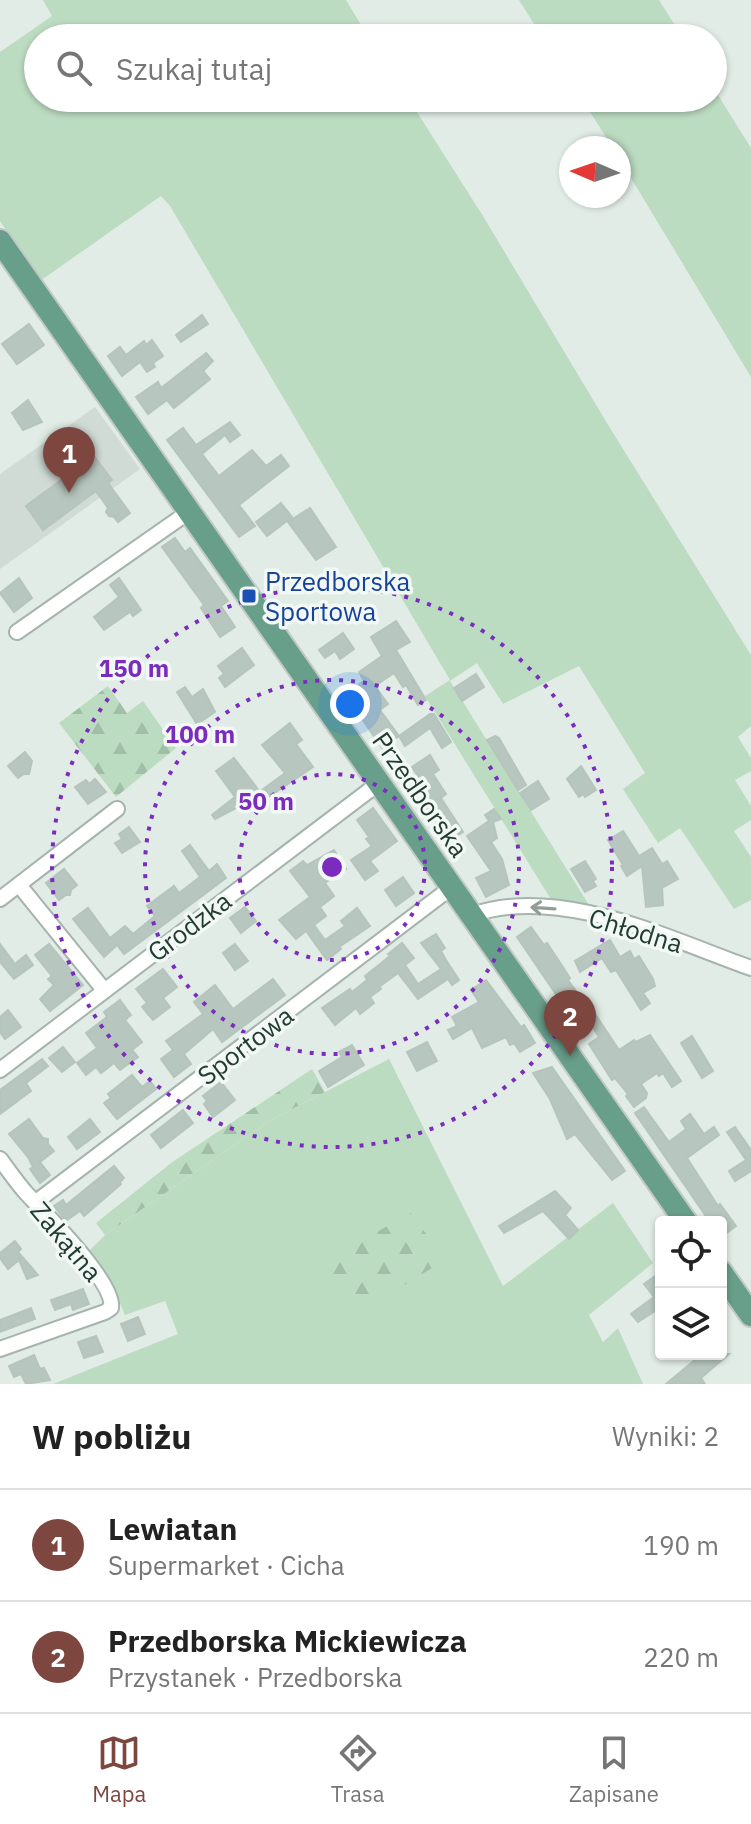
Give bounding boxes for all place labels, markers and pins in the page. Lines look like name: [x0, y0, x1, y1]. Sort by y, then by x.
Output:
pin: 1: [43, 427, 95, 493]
place label: Przedborska Sportowa: [265, 564, 411, 628]
marker: Przedborska Sportowa: [240, 587, 258, 605]
centre of rings: [318, 853, 346, 881]
pin: 2: [544, 990, 596, 1056]

